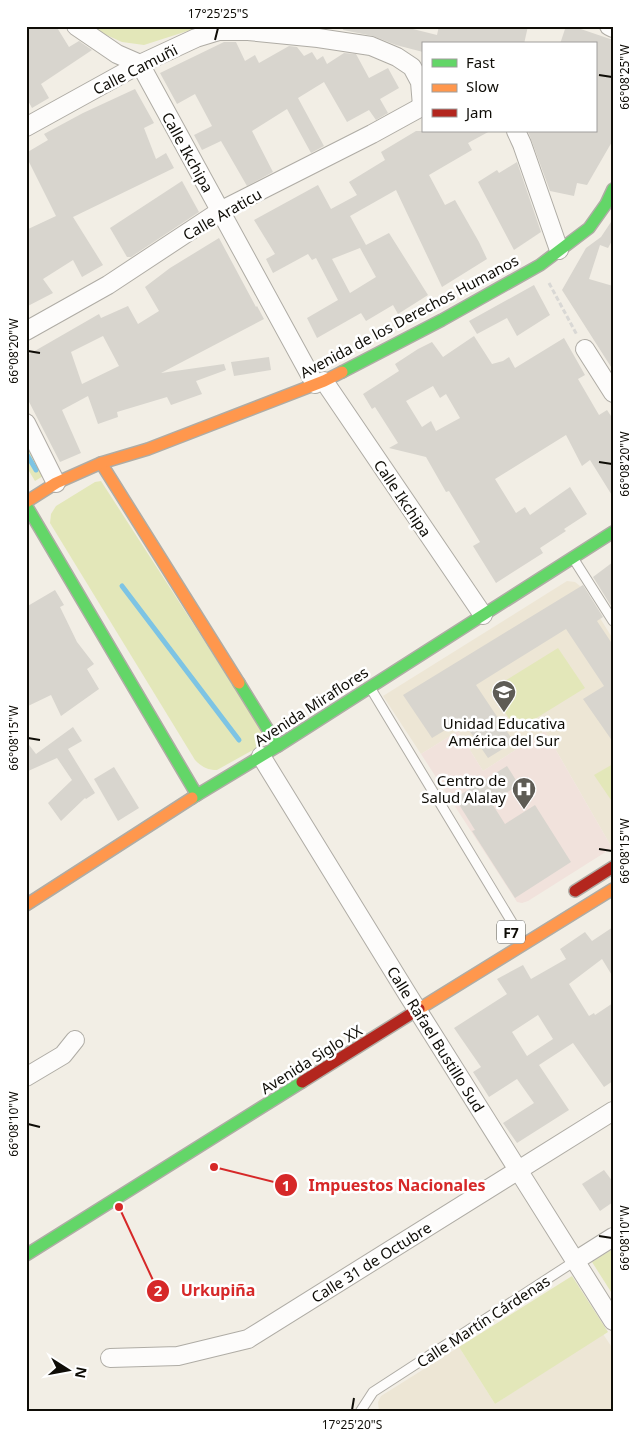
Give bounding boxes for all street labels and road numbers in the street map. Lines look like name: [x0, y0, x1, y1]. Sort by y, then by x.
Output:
street label: Calle Camuñi: [89, 39, 181, 99]
street label: Calle Ikchipa: [158, 108, 218, 196]
street label: Calle Araticu: [179, 183, 265, 245]
street label: Avenida de los Derechos Humanos: [296, 250, 522, 382]
street label: Calle Ikchipa: [370, 455, 436, 541]
street label: Avenida Miraflores: [250, 662, 372, 750]
road number: F7: [497, 920, 525, 944]
street label: Calle Rafael Bustillo Sud: [383, 962, 489, 1116]
street label: Avenida Siglo XX: [256, 1020, 366, 1098]
street label: Calle 31 de Octubre: [307, 1217, 435, 1307]
street label: Calle Martín Cárdenas: [413, 1270, 553, 1372]

